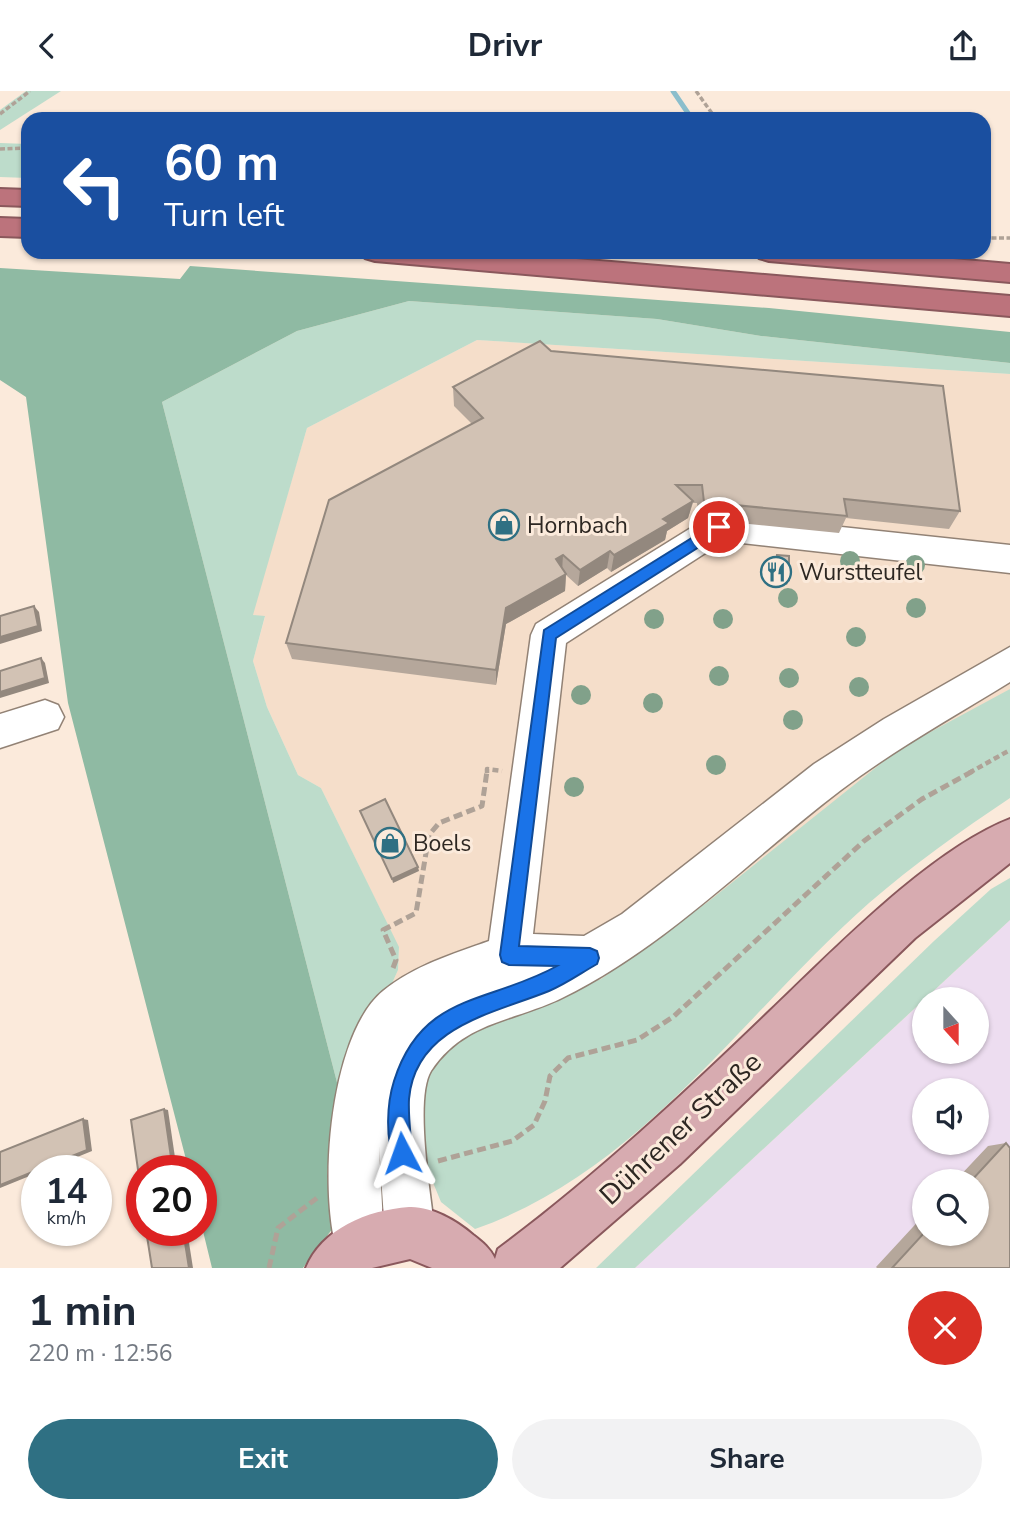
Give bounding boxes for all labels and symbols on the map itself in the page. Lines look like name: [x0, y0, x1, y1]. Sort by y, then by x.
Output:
pin: [689, 497, 749, 557]
shop icon: Hornbach: [487, 508, 521, 542]
place label: Hornbach: [527, 510, 628, 541]
restaurant icon: Wurstteufel: [759, 555, 793, 589]
place label: Wurstteufel: [799, 557, 923, 588]
shop icon: Boels: [373, 826, 407, 860]
place label: Boels: [413, 828, 471, 859]
north arrow: [912, 987, 989, 1064]
street label: Dührener Straße: [591, 1044, 770, 1214]
position arrow: [365, 1116, 439, 1190]
speed limit sign: 20: [126, 1155, 217, 1246]

